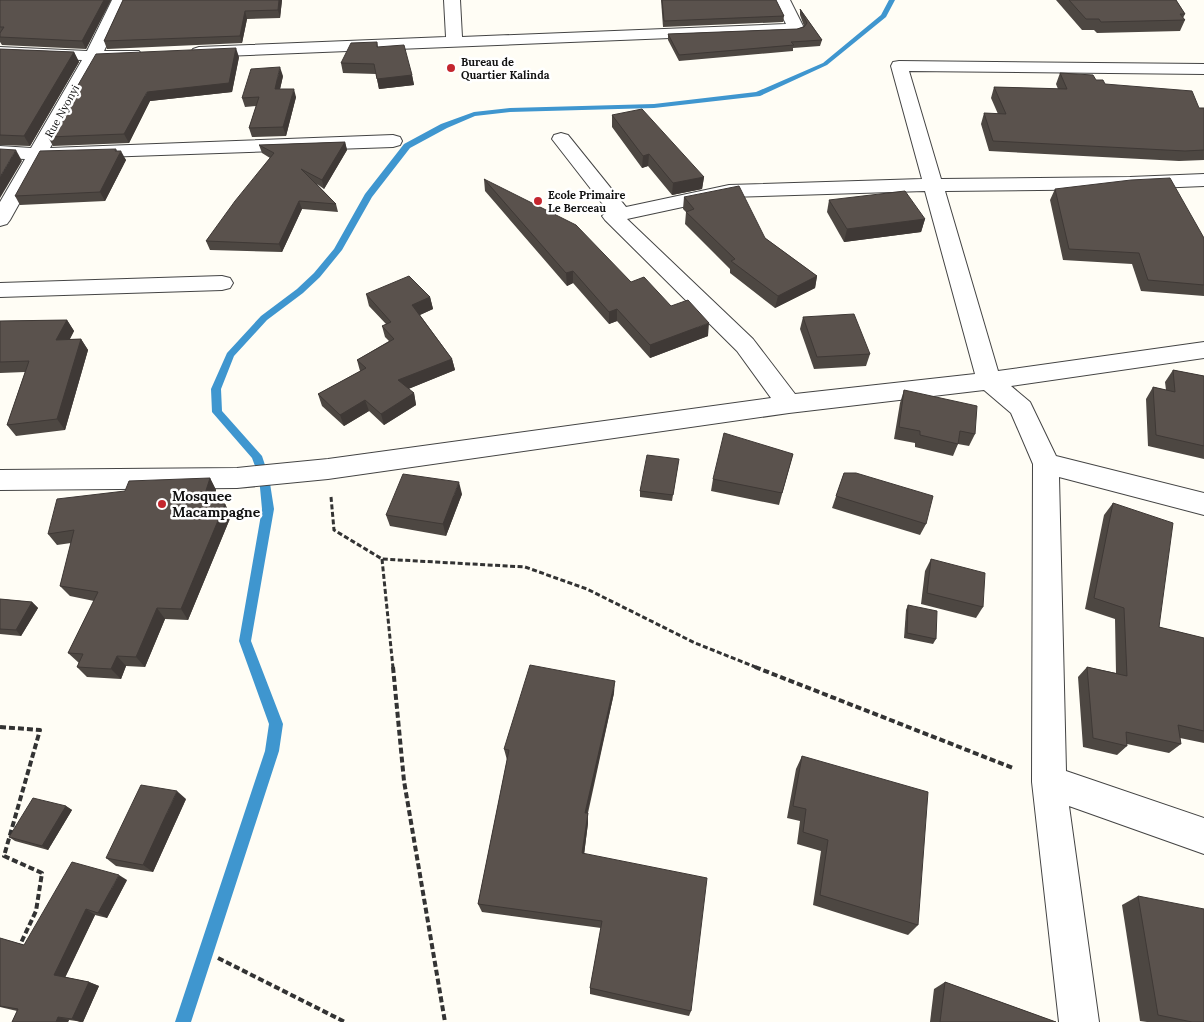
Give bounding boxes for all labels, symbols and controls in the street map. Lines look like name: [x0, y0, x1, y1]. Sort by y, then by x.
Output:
place label: Bureau de Quartier Kalinda: [461, 55, 550, 82]
marker: Bureau de Quartier Kalinda: [445, 62, 457, 74]
street label: Rue Nyonyi: [42, 82, 82, 140]
place label: Ecole Primaire Le Berceau: [548, 188, 626, 215]
marker: Ecole Primaire Le Berceau: [532, 195, 544, 207]
place label: Mosquee Macampagne: [172, 487, 261, 521]
marker: Mosquee Macampagne: [156, 498, 168, 510]

